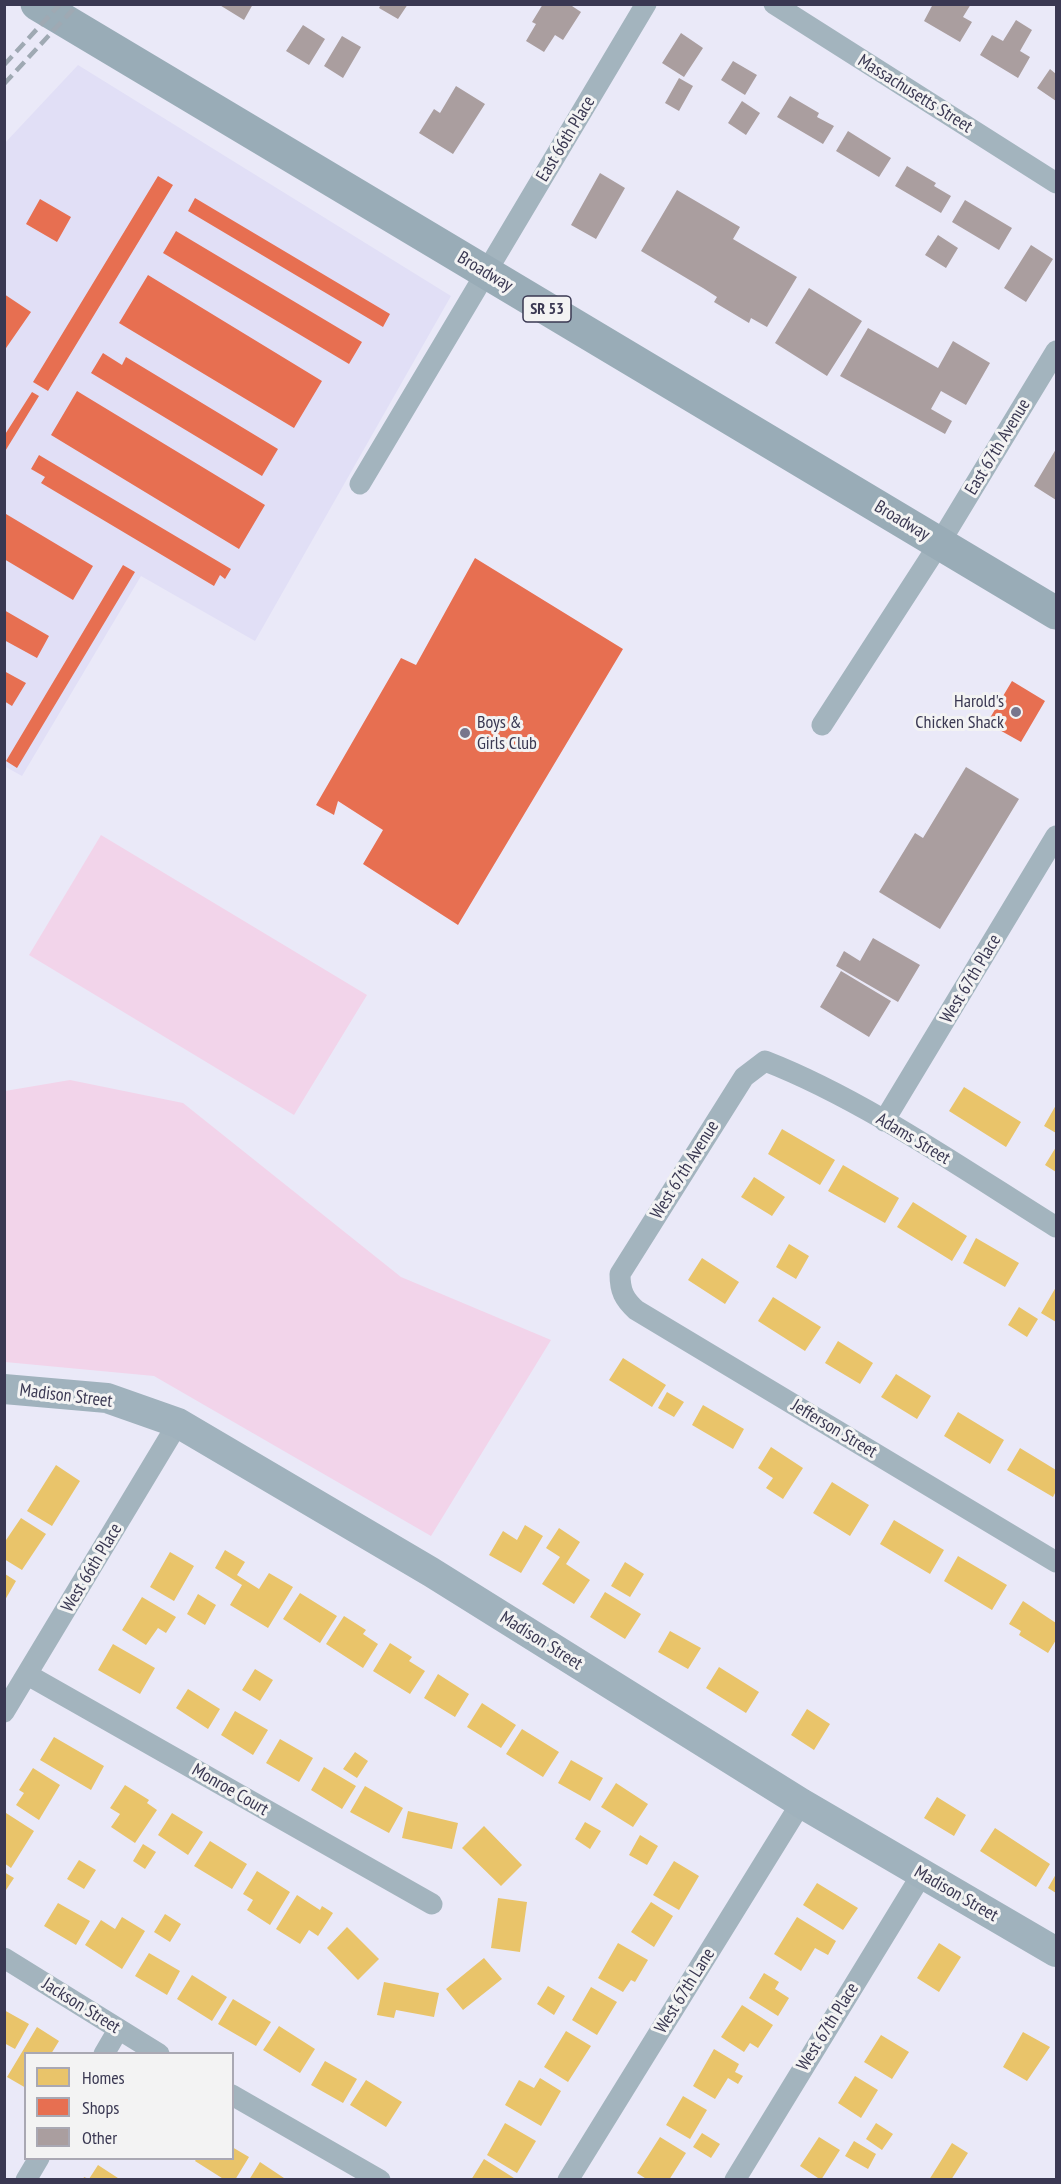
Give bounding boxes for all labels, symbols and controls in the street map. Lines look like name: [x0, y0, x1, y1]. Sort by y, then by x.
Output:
street label: Massachusetts Street: [854, 50, 976, 138]
street label: East 66th Place: [532, 92, 600, 186]
street label: Broadway: [453, 247, 517, 297]
road number: SR 53: [523, 296, 571, 322]
street label: East 67th Avenue: [961, 395, 1035, 499]
street label: Broadway: [870, 496, 934, 546]
place label: Harold's Chicken Shack: [915, 691, 1004, 734]
marker: Harold's Chicken Shack: [1009, 705, 1023, 719]
place label: Boys & Girls Club: [477, 712, 537, 754]
marker: Boys & Girls Club: [458, 726, 472, 740]
street label: West 67th Place: [936, 931, 1006, 1027]
street label: Adams Street: [872, 1109, 954, 1169]
street label: West 67th Avenue: [646, 1117, 724, 1223]
street label: Madison Street: [18, 1380, 114, 1412]
street label: Jefferson Street: [787, 1395, 881, 1463]
street label: West 66th Place: [57, 1520, 127, 1616]
street label: Madison Street: [496, 1607, 586, 1675]
street label: Monroe Court: [188, 1759, 272, 1821]
street label: Madison Street: [910, 1861, 1002, 1927]
street label: West 67th Lane: [650, 1944, 720, 2038]
street label: Jackson Street: [38, 1974, 124, 2038]
street label: West 67th Place: [792, 1979, 864, 2075]
legend: [24, 2052, 234, 2160]
text: Homes: [82, 2066, 125, 2089]
text: Shops: [82, 2096, 119, 2119]
text: Other: [82, 2126, 117, 2149]

